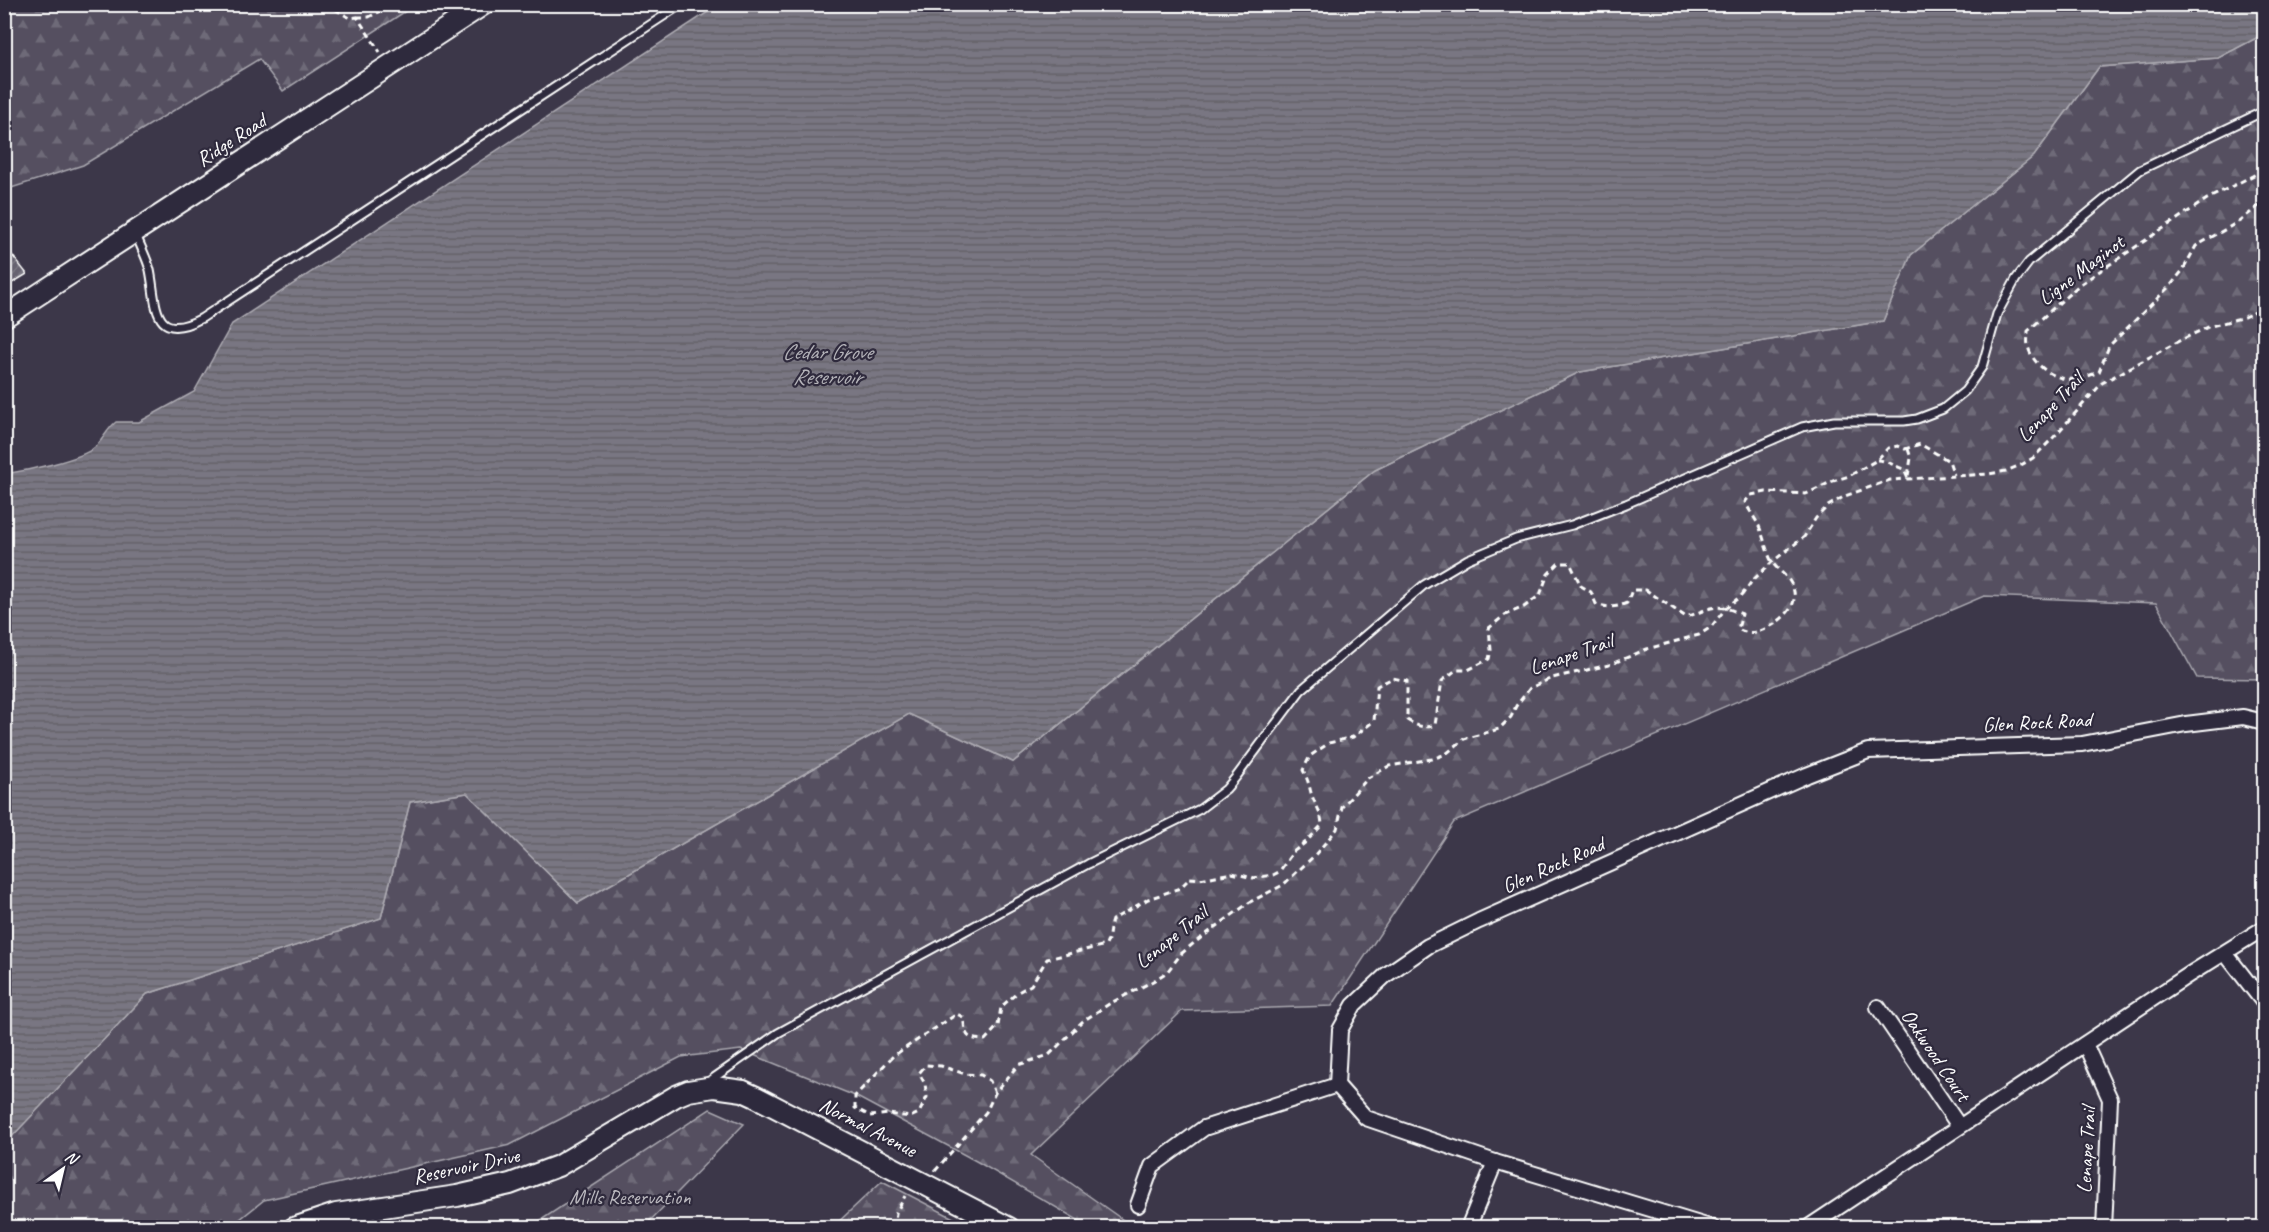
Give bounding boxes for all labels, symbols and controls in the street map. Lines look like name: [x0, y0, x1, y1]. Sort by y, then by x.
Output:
street label: Ridge Road: [191, 106, 273, 172]
street label: Ligne Maginot: [2033, 228, 2131, 311]
water label: Cedar Grove Reservoir: [782, 338, 876, 391]
street label: Lenape Trail: [2011, 364, 2091, 447]
street label: Lenape Trail: [1526, 627, 1619, 680]
street label: Glen Rock Road: [1982, 706, 2096, 738]
street label: Glen Rock Road: [1498, 829, 1611, 899]
street label: Lenape Trail: [1129, 898, 1215, 974]
street label: Oakwood Court: [1896, 1004, 1978, 1108]
street label: Normal Avenue: [815, 1091, 922, 1163]
street label: Lenape Trail: [2071, 1103, 2101, 1194]
north arrow: [33, 1139, 93, 1199]
street label: Reservoir Drive: [411, 1142, 523, 1190]
text: N: [61, 1146, 83, 1170]
park label: Mills Reservation: [569, 1184, 691, 1210]

